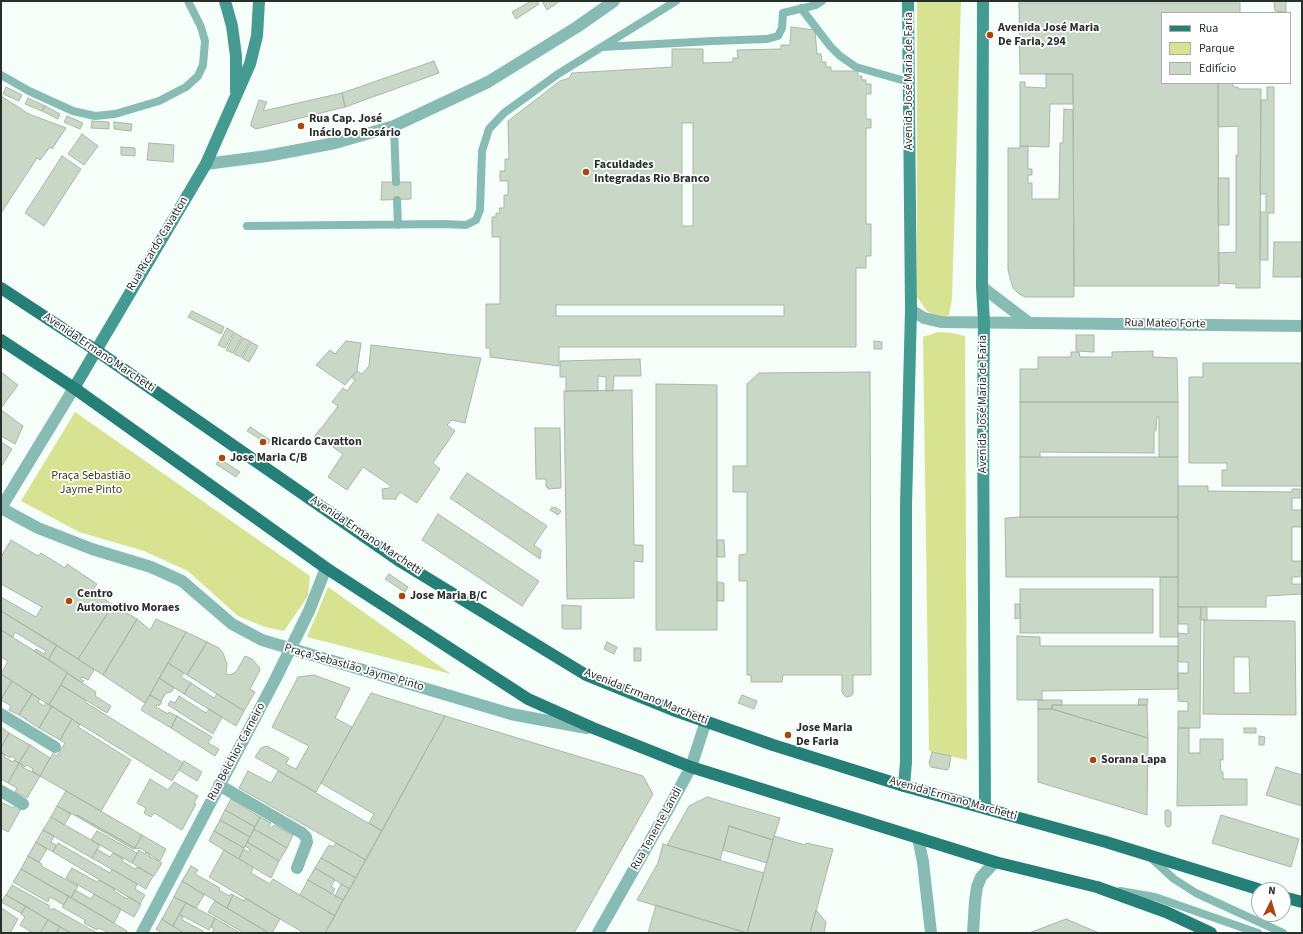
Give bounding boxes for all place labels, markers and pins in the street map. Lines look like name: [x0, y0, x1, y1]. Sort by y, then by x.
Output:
place label: Avenida José Maria De Faria, 294: [998, 21, 1099, 49]
marker: Avenida José Maria De Faria, 294: [985, 30, 995, 40]
place label: Rua Cap. José Inácio Do Rosário: [309, 112, 401, 140]
marker: Rua Cap. José Inácio Do Rosário: [296, 121, 306, 131]
place label: Faculdades Integradas Rio Branco: [594, 158, 710, 186]
marker: Faculdades Integradas Rio Branco: [581, 167, 591, 177]
place label: Ricardo Cavatton: [271, 435, 362, 449]
marker: Ricardo Cavatton: [258, 437, 268, 447]
place label: Jose Maria C/B: [230, 451, 307, 465]
marker: Jose Maria C/B: [217, 453, 227, 463]
place label: Centro Automotivo Moraes: [77, 587, 180, 615]
place label: Jose Maria B/C: [410, 589, 487, 603]
marker: Jose Maria B/C: [397, 591, 407, 601]
marker: Centro Automotivo Moraes: [64, 596, 74, 606]
place label: Jose Maria De Faria: [796, 721, 853, 749]
marker: Jose Maria De Faria: [783, 730, 793, 740]
place label: Sorana Lapa: [1101, 753, 1166, 767]
marker: Sorana Lapa: [1088, 755, 1098, 765]

